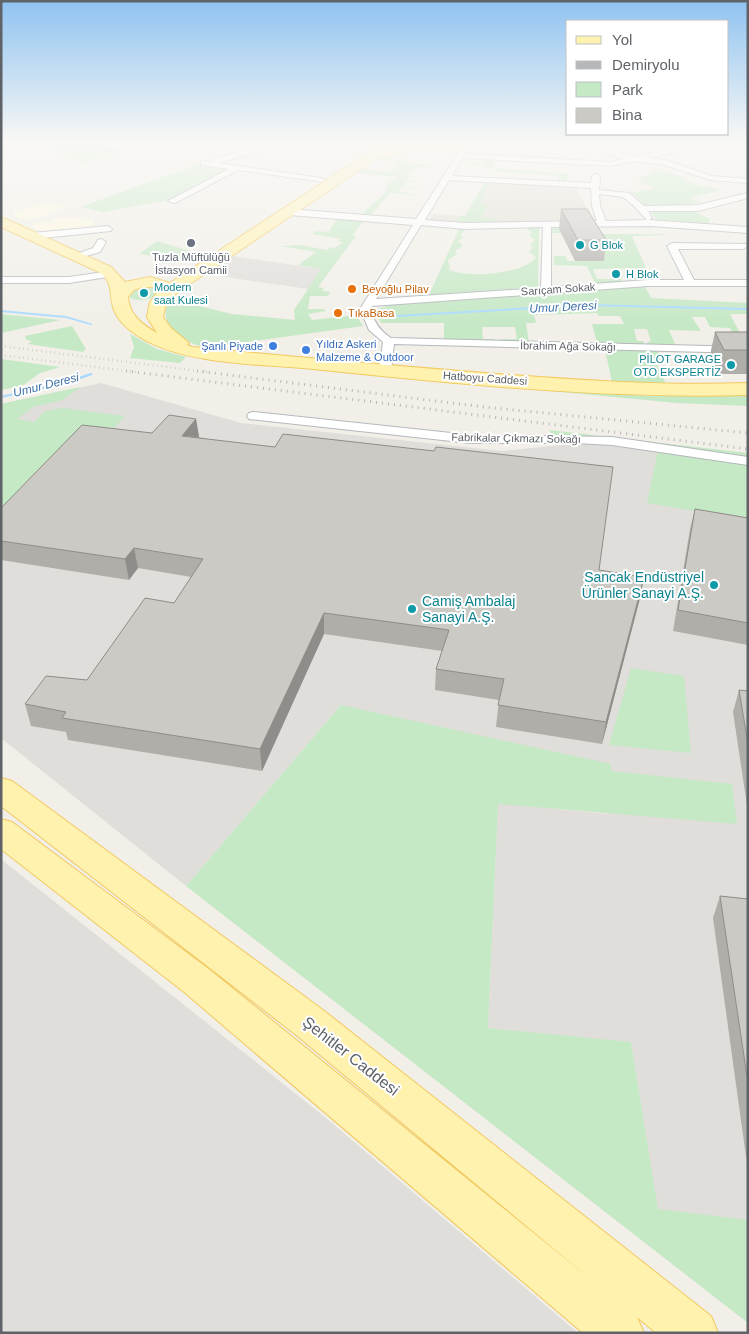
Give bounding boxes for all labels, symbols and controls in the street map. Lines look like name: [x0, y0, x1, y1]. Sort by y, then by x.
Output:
legend: [566, 20, 729, 135]
text: Yol: [612, 31, 632, 48]
text: Demiryolu: [612, 56, 680, 73]
text: Park: [612, 81, 643, 98]
text: Bina: [612, 106, 643, 123]
marker: Tuzla Müftülüğü İstasyon Camii: [185, 237, 197, 249]
marker: G Blok: [574, 239, 586, 251]
place label: G Blok: [590, 239, 624, 251]
place label: Tuzla Müftülüğü İstasyon Camii: [152, 251, 230, 276]
marker: H Blok: [610, 268, 622, 280]
place label: H Blok: [626, 268, 659, 280]
street label: Sarıçam Sokak: [520, 280, 596, 298]
place label: Modern saat Kulesi: [154, 281, 208, 306]
marker: Beyoğlu Pilav: [346, 283, 358, 295]
place label: Beyoğlu Pilav: [362, 283, 429, 295]
marker: Modern saat Kulesi: [138, 287, 150, 299]
water label: Umur Deresi: [529, 298, 597, 316]
marker: TıkaBasa: [332, 307, 344, 319]
place label: TıkaBasa: [348, 307, 395, 319]
place label: Yıldız Askeri Malzeme & Outdoor: [316, 338, 414, 363]
street label: İbrahim Ağa Sokağı: [520, 339, 616, 353]
place label: Şanlı Piyade: [201, 340, 263, 352]
marker: Şanlı Piyade: [267, 340, 279, 352]
marker: Yıldız Askeri Malzeme & Outdoor: [300, 344, 312, 356]
place label: PİLOT GARAGE OTO EKSPERTİZ: [633, 353, 721, 378]
marker: PİLOT GARAGE OTO EKSPERTİZ: [725, 359, 737, 371]
street label: Hatboyu Caddesi: [442, 369, 528, 387]
water label: Umur Deresi: [12, 370, 81, 400]
street label: Fabrikalar Çıkmazı Sokağı: [451, 431, 581, 445]
place label: Sancak Endüstriyel Ürünler Sanayi A.Ş.: [582, 569, 704, 601]
marker: Sancak Endüstriyel Ürünler Sanayi A.Ş.: [708, 579, 720, 591]
place label: Camiş Ambalaj Sanayi A.Ş.: [422, 593, 515, 625]
marker: Camiş Ambalaj Sanayi A.Ş.: [406, 603, 418, 615]
street label: Şehitler Caddesi: [300, 1013, 402, 1099]

